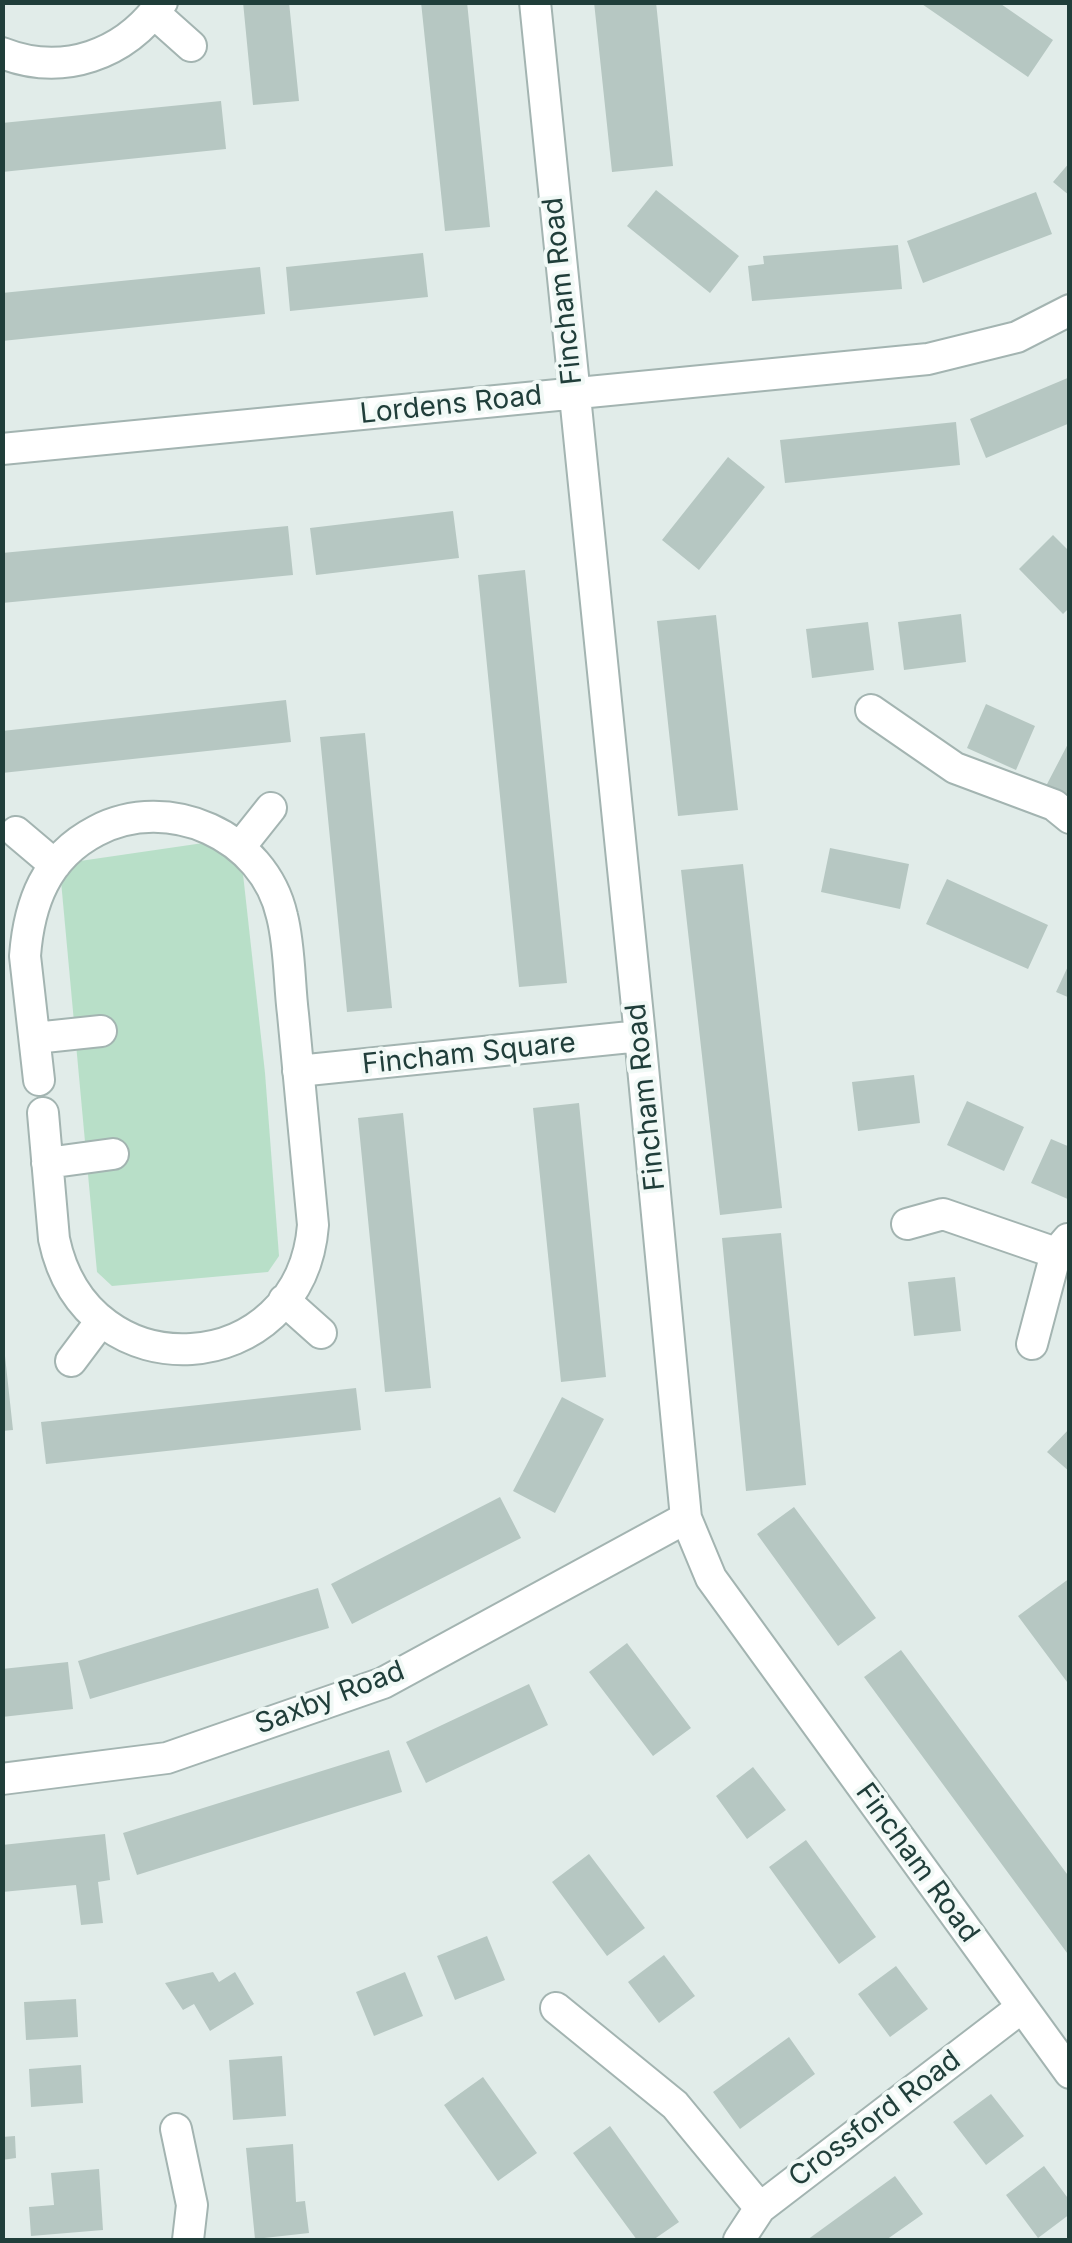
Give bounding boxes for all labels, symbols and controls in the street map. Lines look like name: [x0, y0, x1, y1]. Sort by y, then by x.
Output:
street label: Fincham Road: [536, 196, 590, 386]
street label: Lordens Road: [358, 379, 544, 431]
street label: Fincham Road: [619, 1002, 673, 1192]
street label: Fincham Square: [361, 1026, 577, 1082]
street label: Saxby Road: [251, 1654, 409, 1742]
street label: Fincham Road: [848, 1777, 986, 1949]
street label: Crossford Road: [783, 2044, 967, 2194]

